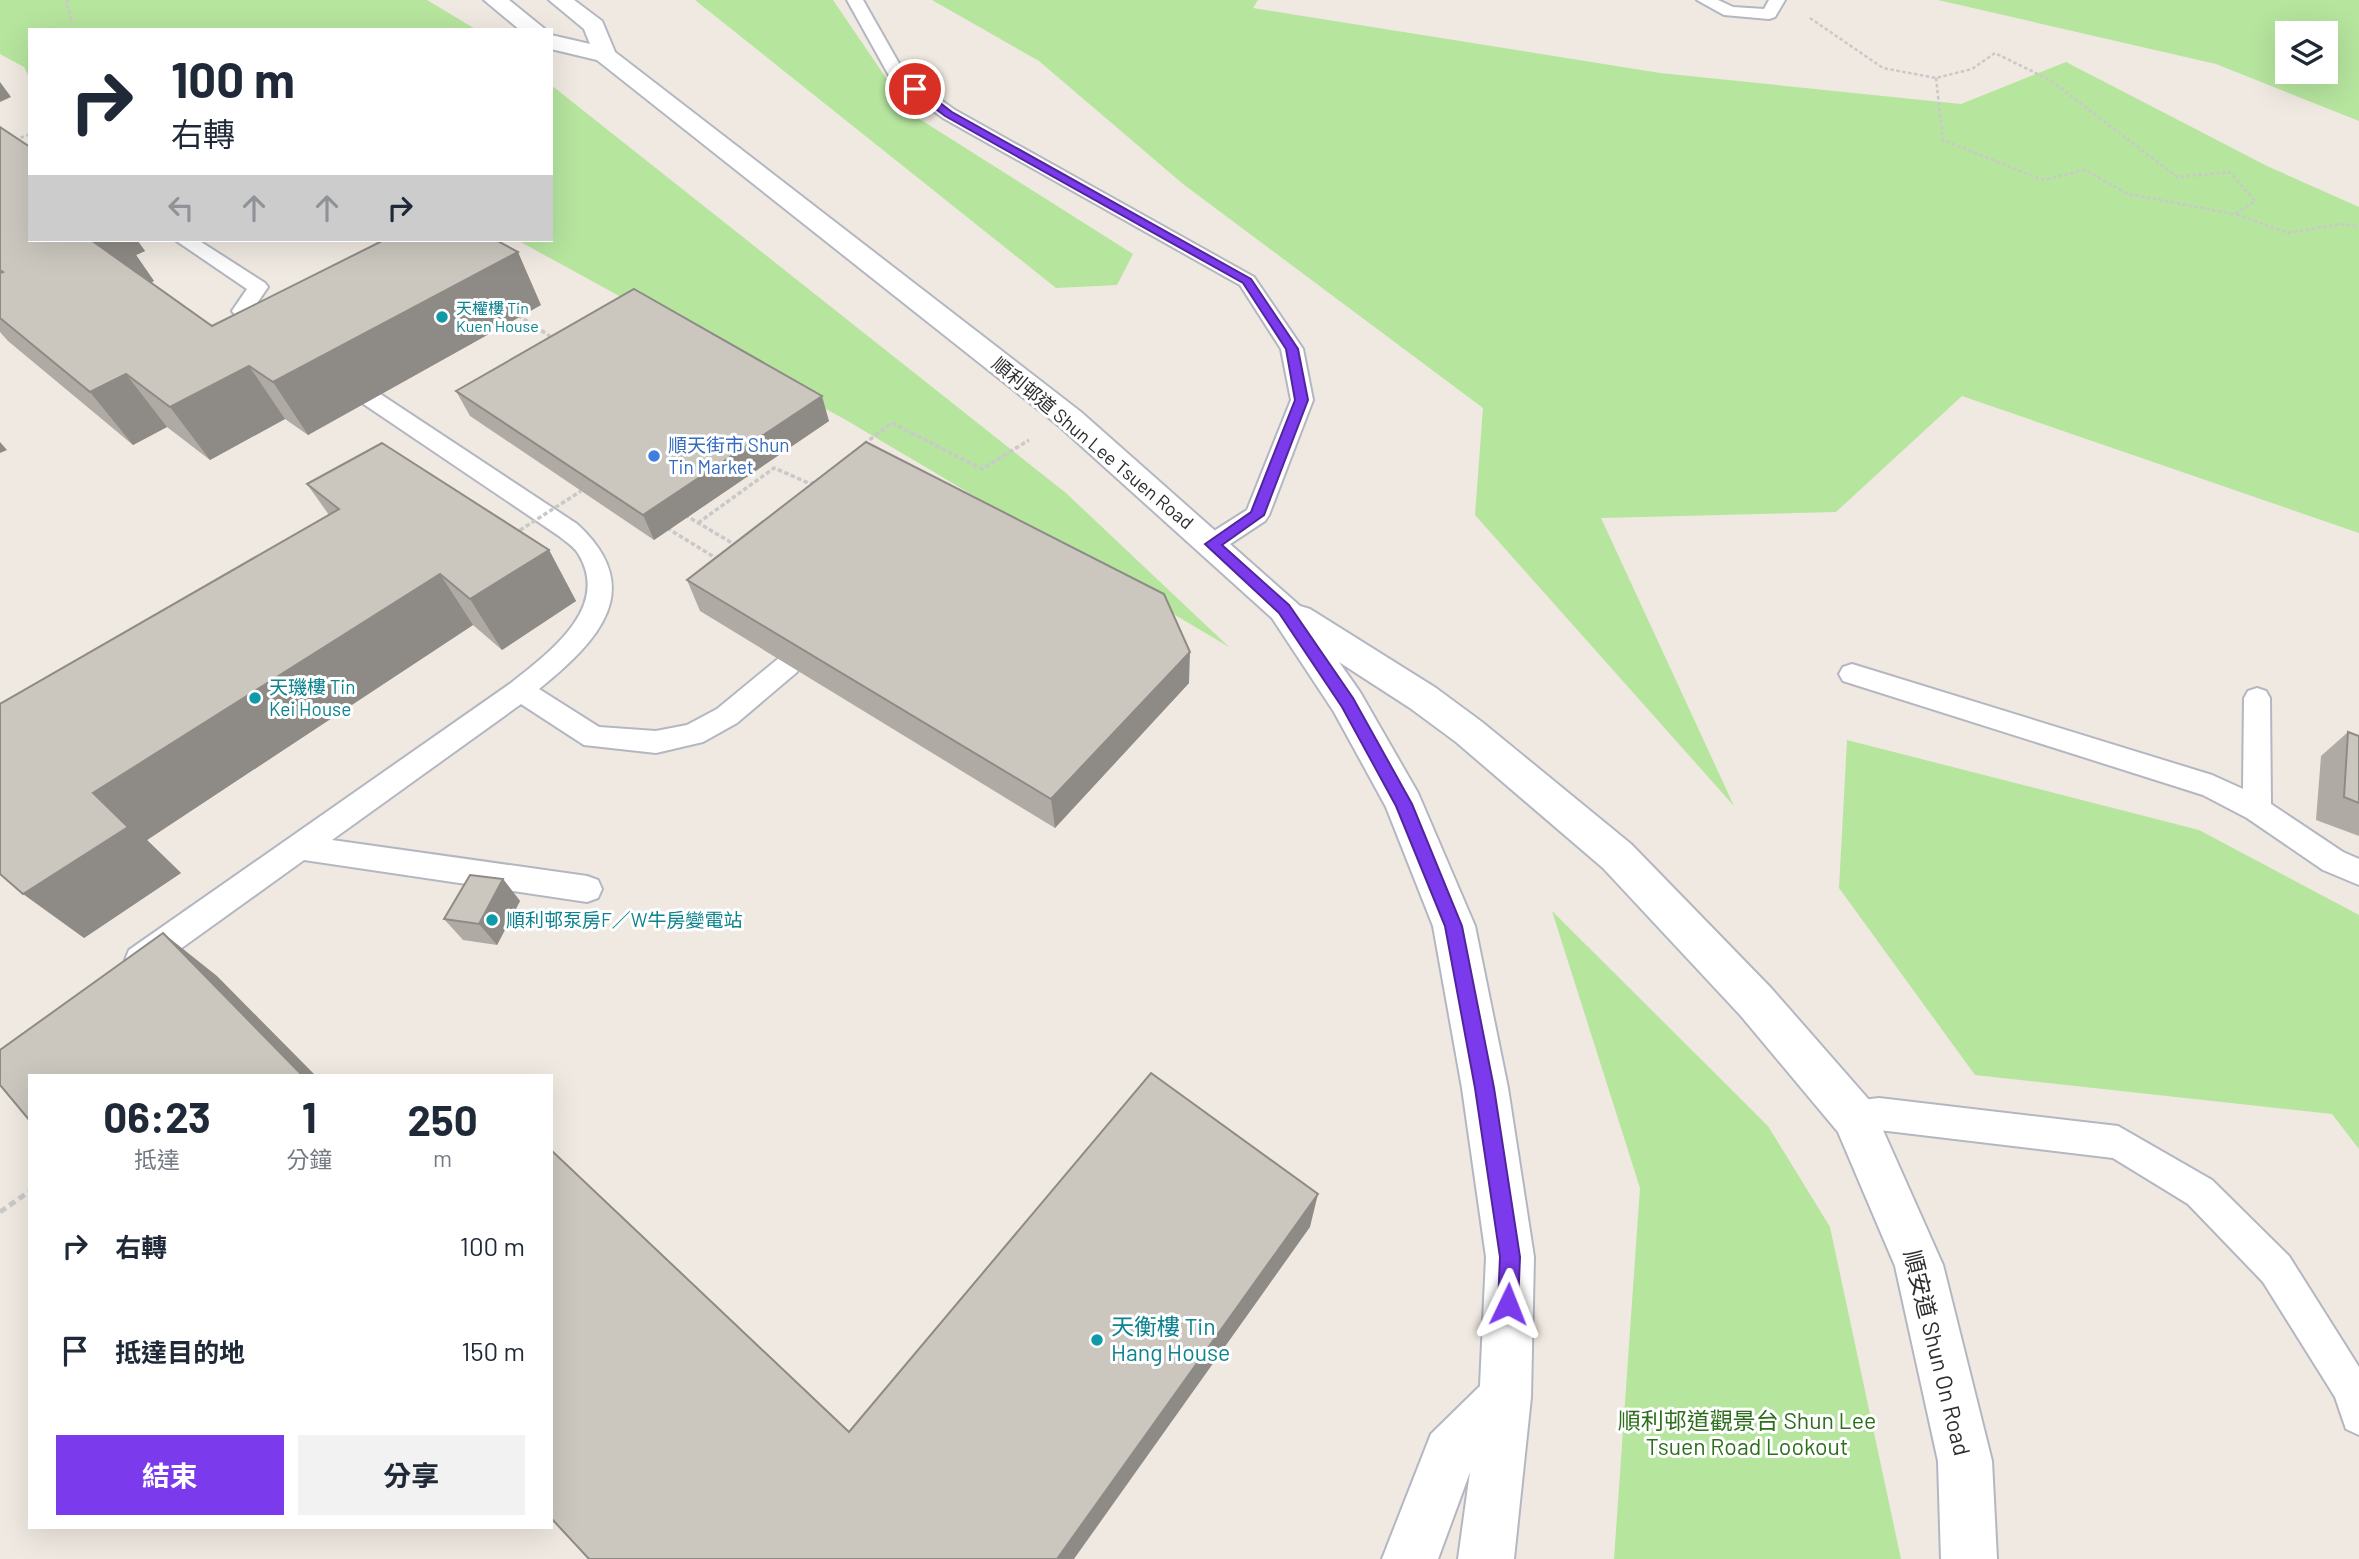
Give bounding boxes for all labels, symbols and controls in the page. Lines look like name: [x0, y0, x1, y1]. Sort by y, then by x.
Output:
map controls: [2275, 21, 2338, 84]
button: layers: [2275, 21, 2338, 84]
text: 100 m: [171, 49, 295, 108]
icon: right: [56, 56, 147, 147]
pin: [885, 59, 945, 119]
icon: arrive: [896, 70, 934, 108]
text: 右轉: [171, 114, 235, 152]
icon: left: [162, 189, 200, 227]
icon: ahead: [235, 189, 273, 227]
icon: ahead: [308, 189, 346, 227]
icon: right: [381, 189, 419, 227]
place label: 天權樓 Tin Kuen House: [456, 298, 539, 335]
marker: 天權樓 Tin Kuen House: [434, 309, 450, 325]
street label: 順利邨道 Shun Lee Tsuen Road: [988, 352, 1199, 534]
place label: 順天街市 Shun Tin Market: [668, 433, 790, 478]
marker: 順天街市 Shun Tin Market: [646, 448, 662, 464]
place label: 天璣樓 Tin Kei House: [269, 675, 355, 720]
marker: 天璣樓 Tin Kei House: [247, 690, 263, 706]
place label: 順利邨泵房F／W牛房變電站: [506, 908, 742, 931]
marker: 順利邨泵房F／W牛房變電站: [484, 912, 500, 928]
text: 06:23: [103, 1091, 211, 1141]
text: 1: [302, 1091, 317, 1141]
text: 250: [407, 1094, 478, 1144]
text: m: [433, 1144, 452, 1172]
text: 抵達: [134, 1145, 180, 1173]
text: 分鐘: [286, 1145, 332, 1173]
icon: right: [56, 1227, 94, 1265]
text: 100 m: [460, 1230, 525, 1261]
text: 右轉: [115, 1231, 167, 1262]
street label: 順安道 Shun On Road: [1899, 1247, 1977, 1458]
position arrow: [1471, 1267, 1545, 1341]
place label: 天衡樓 Tin Hang House: [1111, 1312, 1230, 1366]
icon: arrive: [56, 1332, 94, 1370]
marker: 天衡樓 Tin Hang House: [1089, 1332, 1105, 1348]
text: 150 m: [461, 1335, 525, 1366]
text: 抵達目的地: [115, 1336, 245, 1367]
park label: 順利邨道觀景台 Shun Lee Tsuen Road Lookout: [1618, 1406, 1876, 1460]
button: 結束: [56, 1435, 284, 1515]
button: 分享: [298, 1435, 525, 1515]

